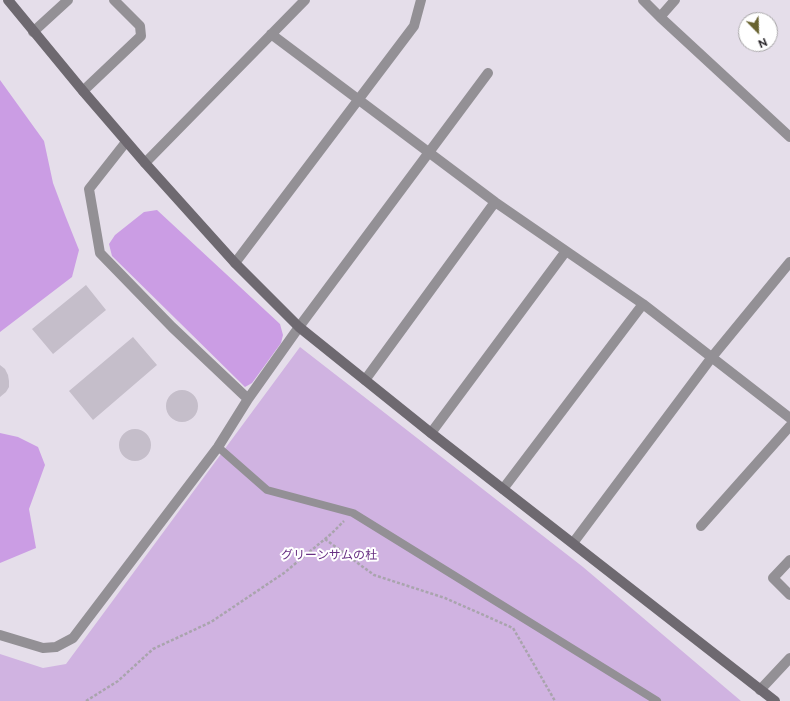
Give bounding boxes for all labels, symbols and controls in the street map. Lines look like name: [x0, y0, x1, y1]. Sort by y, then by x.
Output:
north arrow: [738, 12, 778, 52]
text: N: [756, 35, 769, 50]
park label: グリーンサムの杜: [281, 548, 377, 562]

